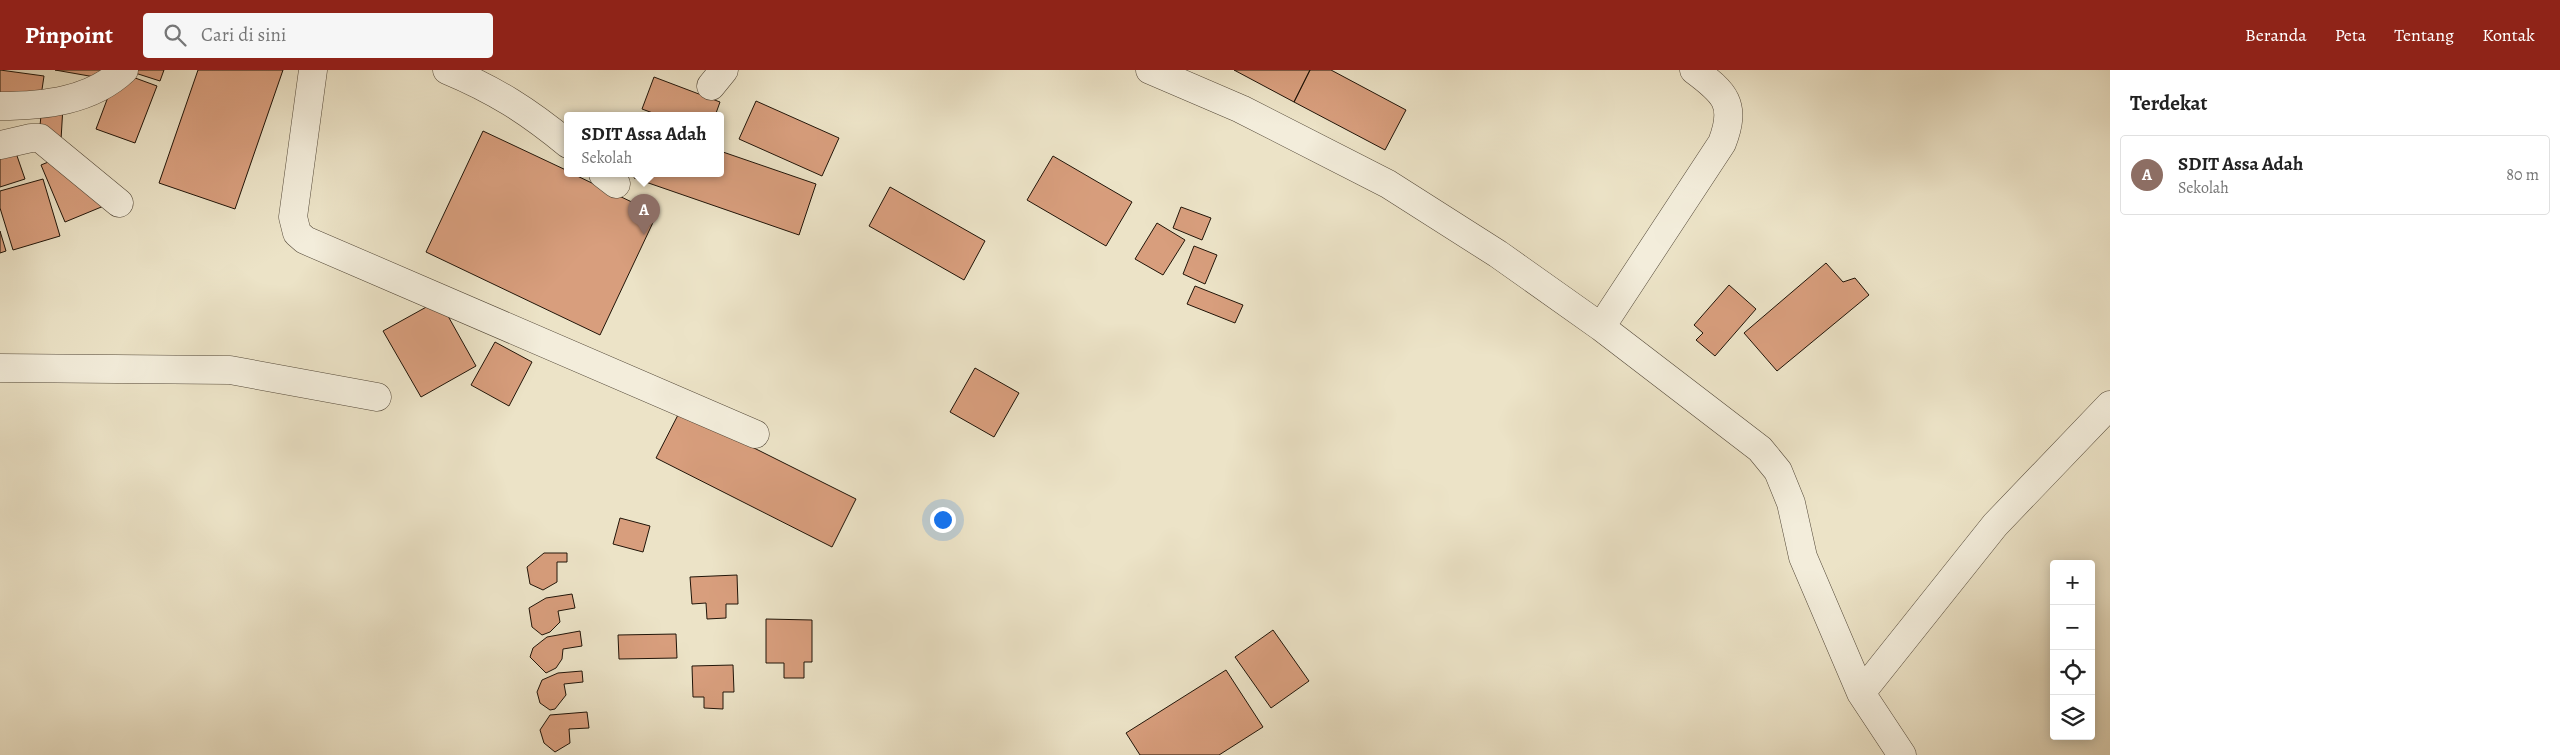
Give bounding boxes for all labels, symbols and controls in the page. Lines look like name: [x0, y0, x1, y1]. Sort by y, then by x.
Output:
search box: [143, 13, 493, 58]
text: Pinpoint: [25, 19, 113, 51]
icon: search: [161, 21, 189, 49]
text: Cari di sini: [201, 22, 286, 48]
text: Beranda: [2245, 23, 2307, 47]
text: Peta: [2335, 23, 2366, 47]
text: Tentang: [2394, 23, 2454, 47]
text: Kontak: [2482, 23, 2535, 47]
text: Terdekat: [2130, 89, 2208, 117]
popup: [564, 112, 724, 177]
text: SDIT Assa Adah: [581, 121, 707, 147]
text: Sekolah: [581, 147, 632, 169]
text: SDIT Assa Adah: [2178, 151, 2303, 177]
text: A: [2142, 164, 2152, 186]
text: 80 m: [2506, 164, 2539, 186]
text: Sekolah: [2178, 177, 2229, 199]
pin: A: [628, 194, 660, 235]
your location: [930, 507, 956, 533]
map controls: [2050, 560, 2095, 740]
button: +: [2050, 560, 2095, 605]
button: −: [2050, 605, 2095, 650]
button: locate: [2050, 650, 2095, 695]
button: layers: [2050, 695, 2095, 740]

